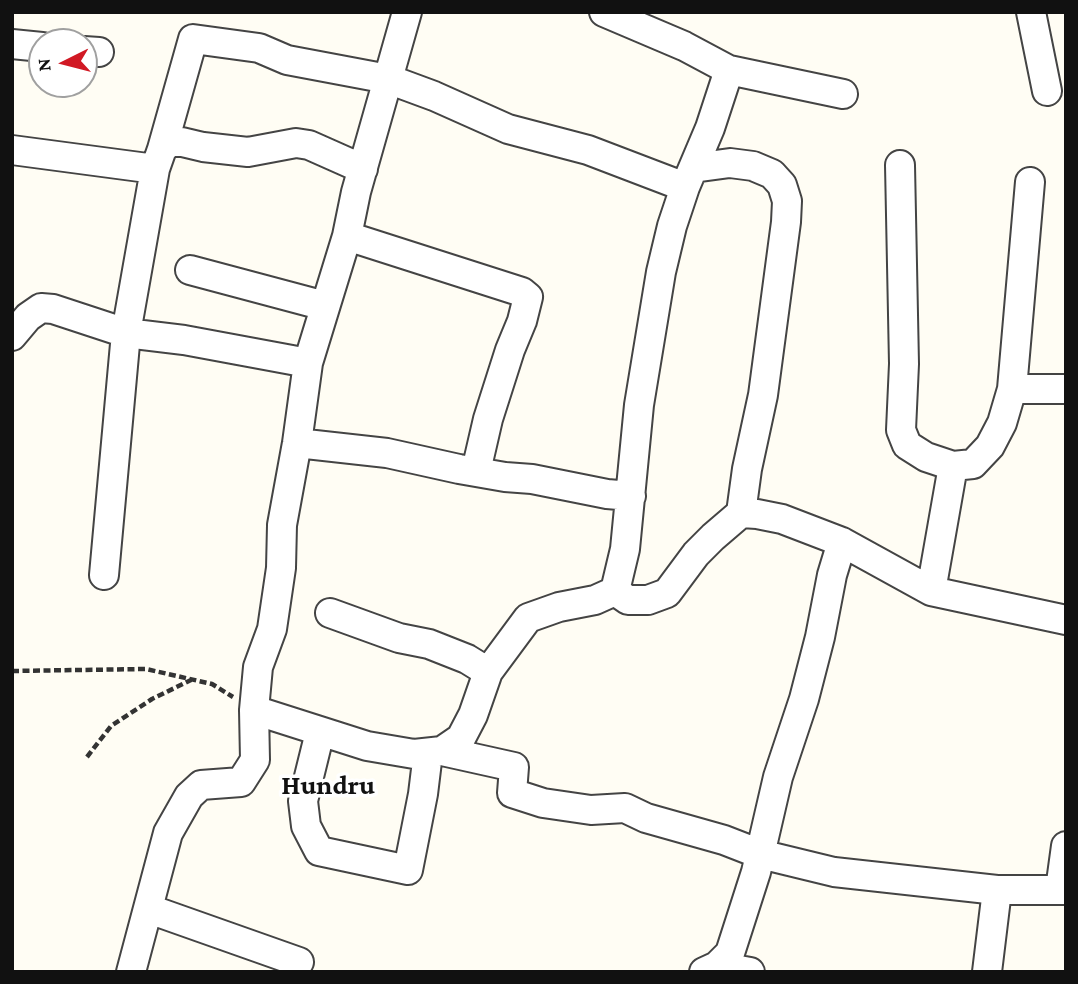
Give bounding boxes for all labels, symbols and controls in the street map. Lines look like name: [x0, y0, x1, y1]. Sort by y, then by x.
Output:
north arrow: [28, 28, 98, 98]
text: N: [32, 58, 55, 73]
district label: Hundru: [281, 768, 375, 802]

